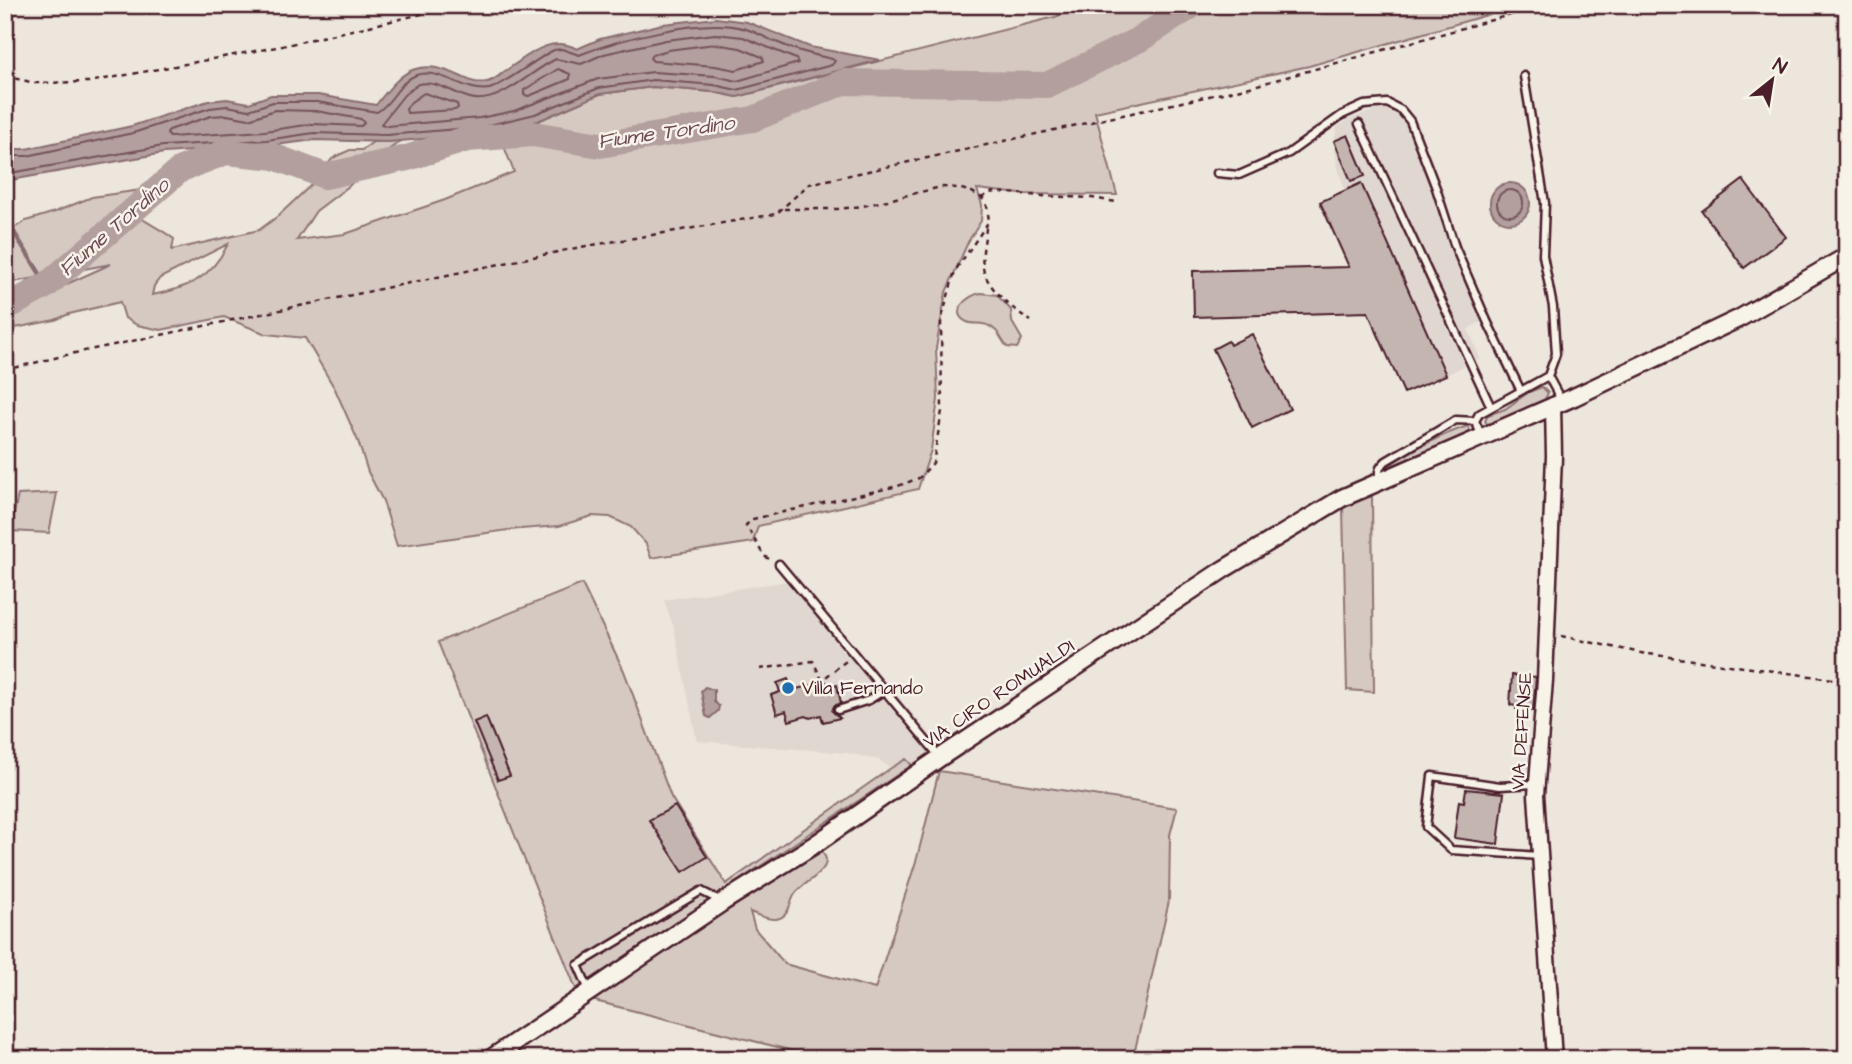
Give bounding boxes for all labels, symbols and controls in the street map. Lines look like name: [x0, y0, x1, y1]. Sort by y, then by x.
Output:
north arrow: [1736, 46, 1806, 116]
text: N: [1768, 52, 1792, 81]
water label: Fiume Tordino: [596, 108, 738, 156]
water label: Fiume Tordino: [53, 170, 177, 283]
street label: VIA CIRO ROMUALDI: [918, 633, 1080, 755]
street label: VIA DEFENSE: [1504, 671, 1540, 791]
place label: Villa Fernando: [802, 675, 923, 702]
marker: Villa Fernando: [780, 680, 796, 696]

